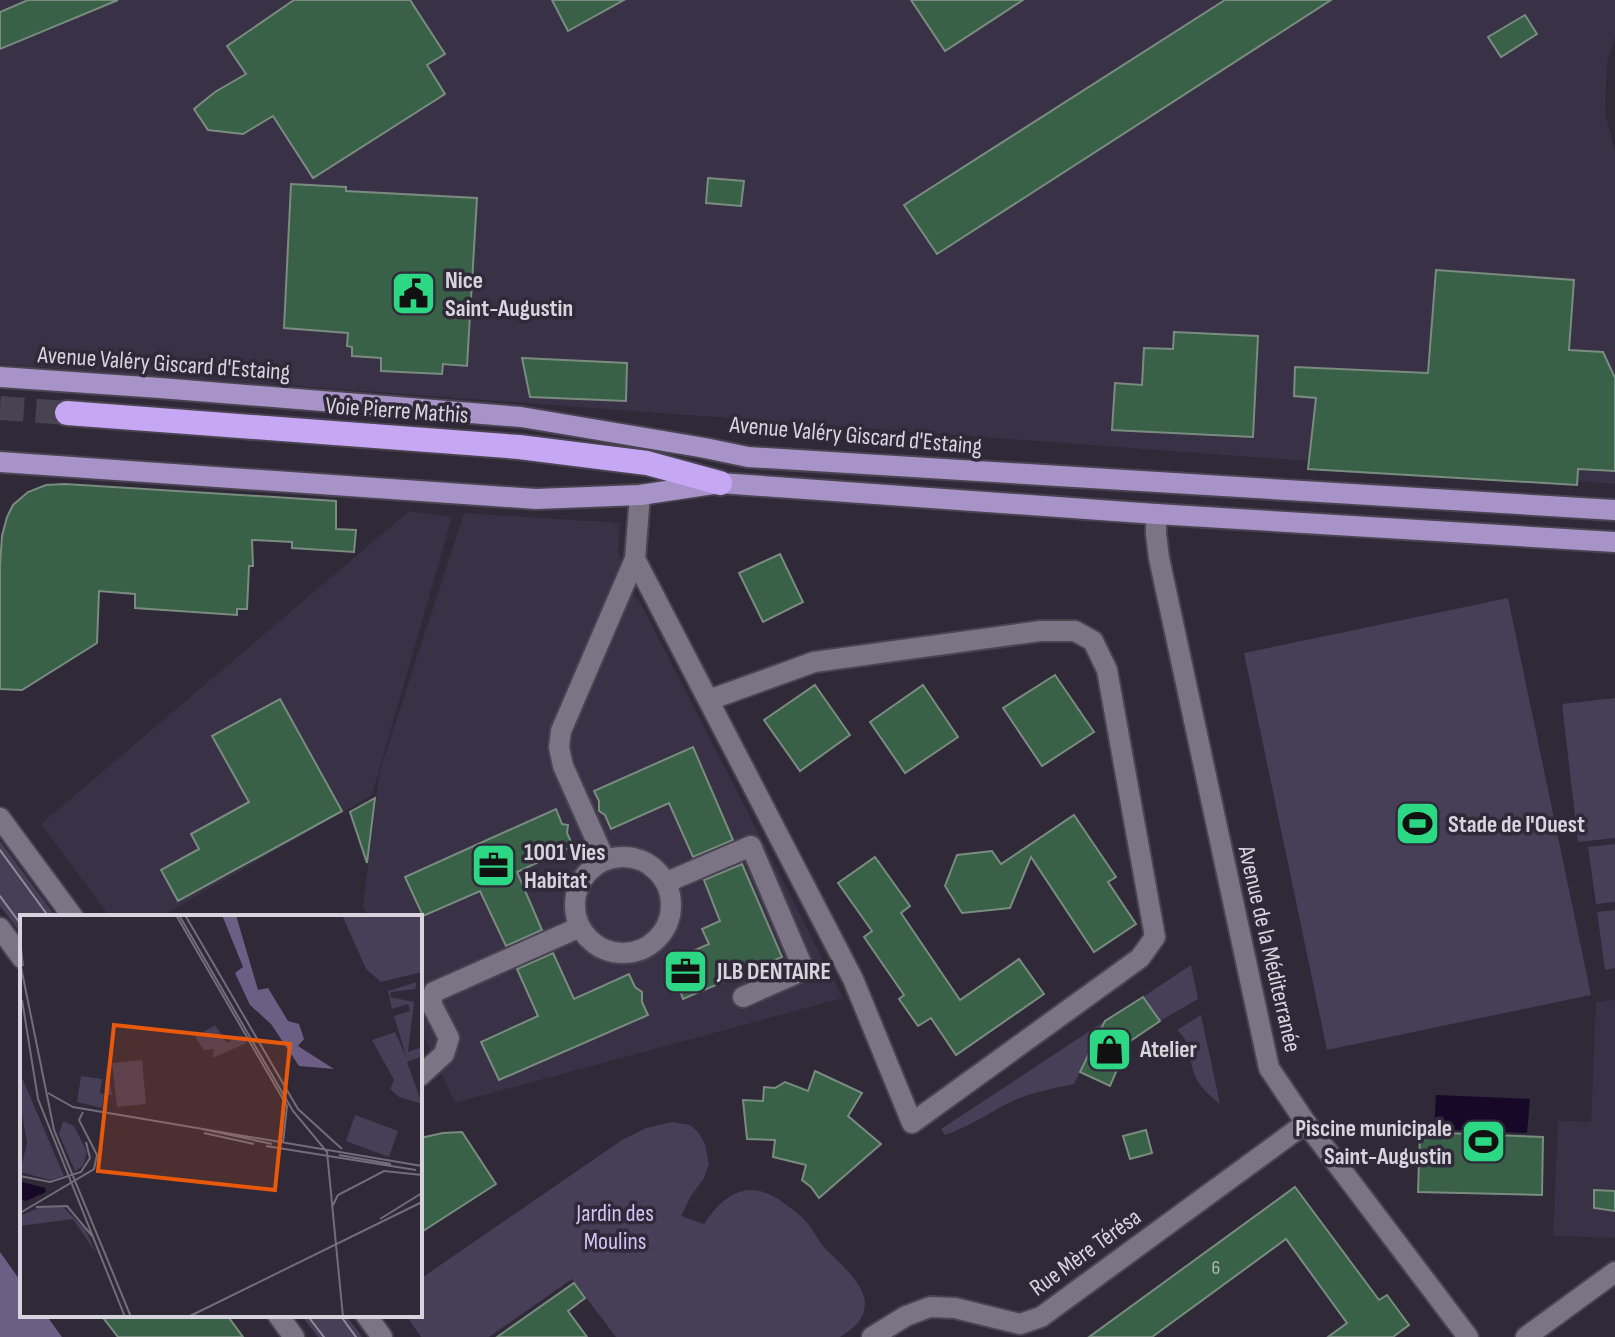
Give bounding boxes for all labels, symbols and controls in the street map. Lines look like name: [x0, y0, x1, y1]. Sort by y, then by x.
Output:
place label: Nice Saint-Augustin: [445, 266, 573, 323]
public building icon: Nice Saint-Augustin: [390, 270, 438, 318]
street label: Avenue Valéry Giscard d'Estaing: [36, 340, 291, 387]
street label: Voie Pierre Mathis: [325, 391, 469, 430]
street label: Avenue Valéry Giscard d'Estaing: [728, 410, 983, 461]
sports icon: Stade de l'Ouest: [1393, 800, 1441, 848]
place label: Stade de l'Ouest: [1448, 810, 1585, 839]
place label: 1001 Vies Habitat: [524, 838, 606, 895]
office icon: 1001 Vies Habitat: [469, 842, 517, 890]
street label: Avenue de la Méditerranée: [1231, 842, 1307, 1055]
inset map: [20, 915, 422, 1317]
office icon: JLB DENTAIRE: [662, 947, 710, 995]
place label: JLB DENTAIRE: [716, 957, 831, 986]
shop icon: Atelier: [1085, 1025, 1133, 1073]
place label: Atelier: [1139, 1035, 1198, 1064]
place label: Piscine municipale Saint-Augustin: [1295, 1114, 1452, 1171]
sports icon: Piscine municipale Saint-Augustin: [1459, 1118, 1507, 1166]
park label: Jardin des Moulins: [575, 1199, 654, 1256]
street label: Rue Mère Térésa: [1024, 1202, 1146, 1302]
house number: 6: [1212, 1256, 1220, 1280]

